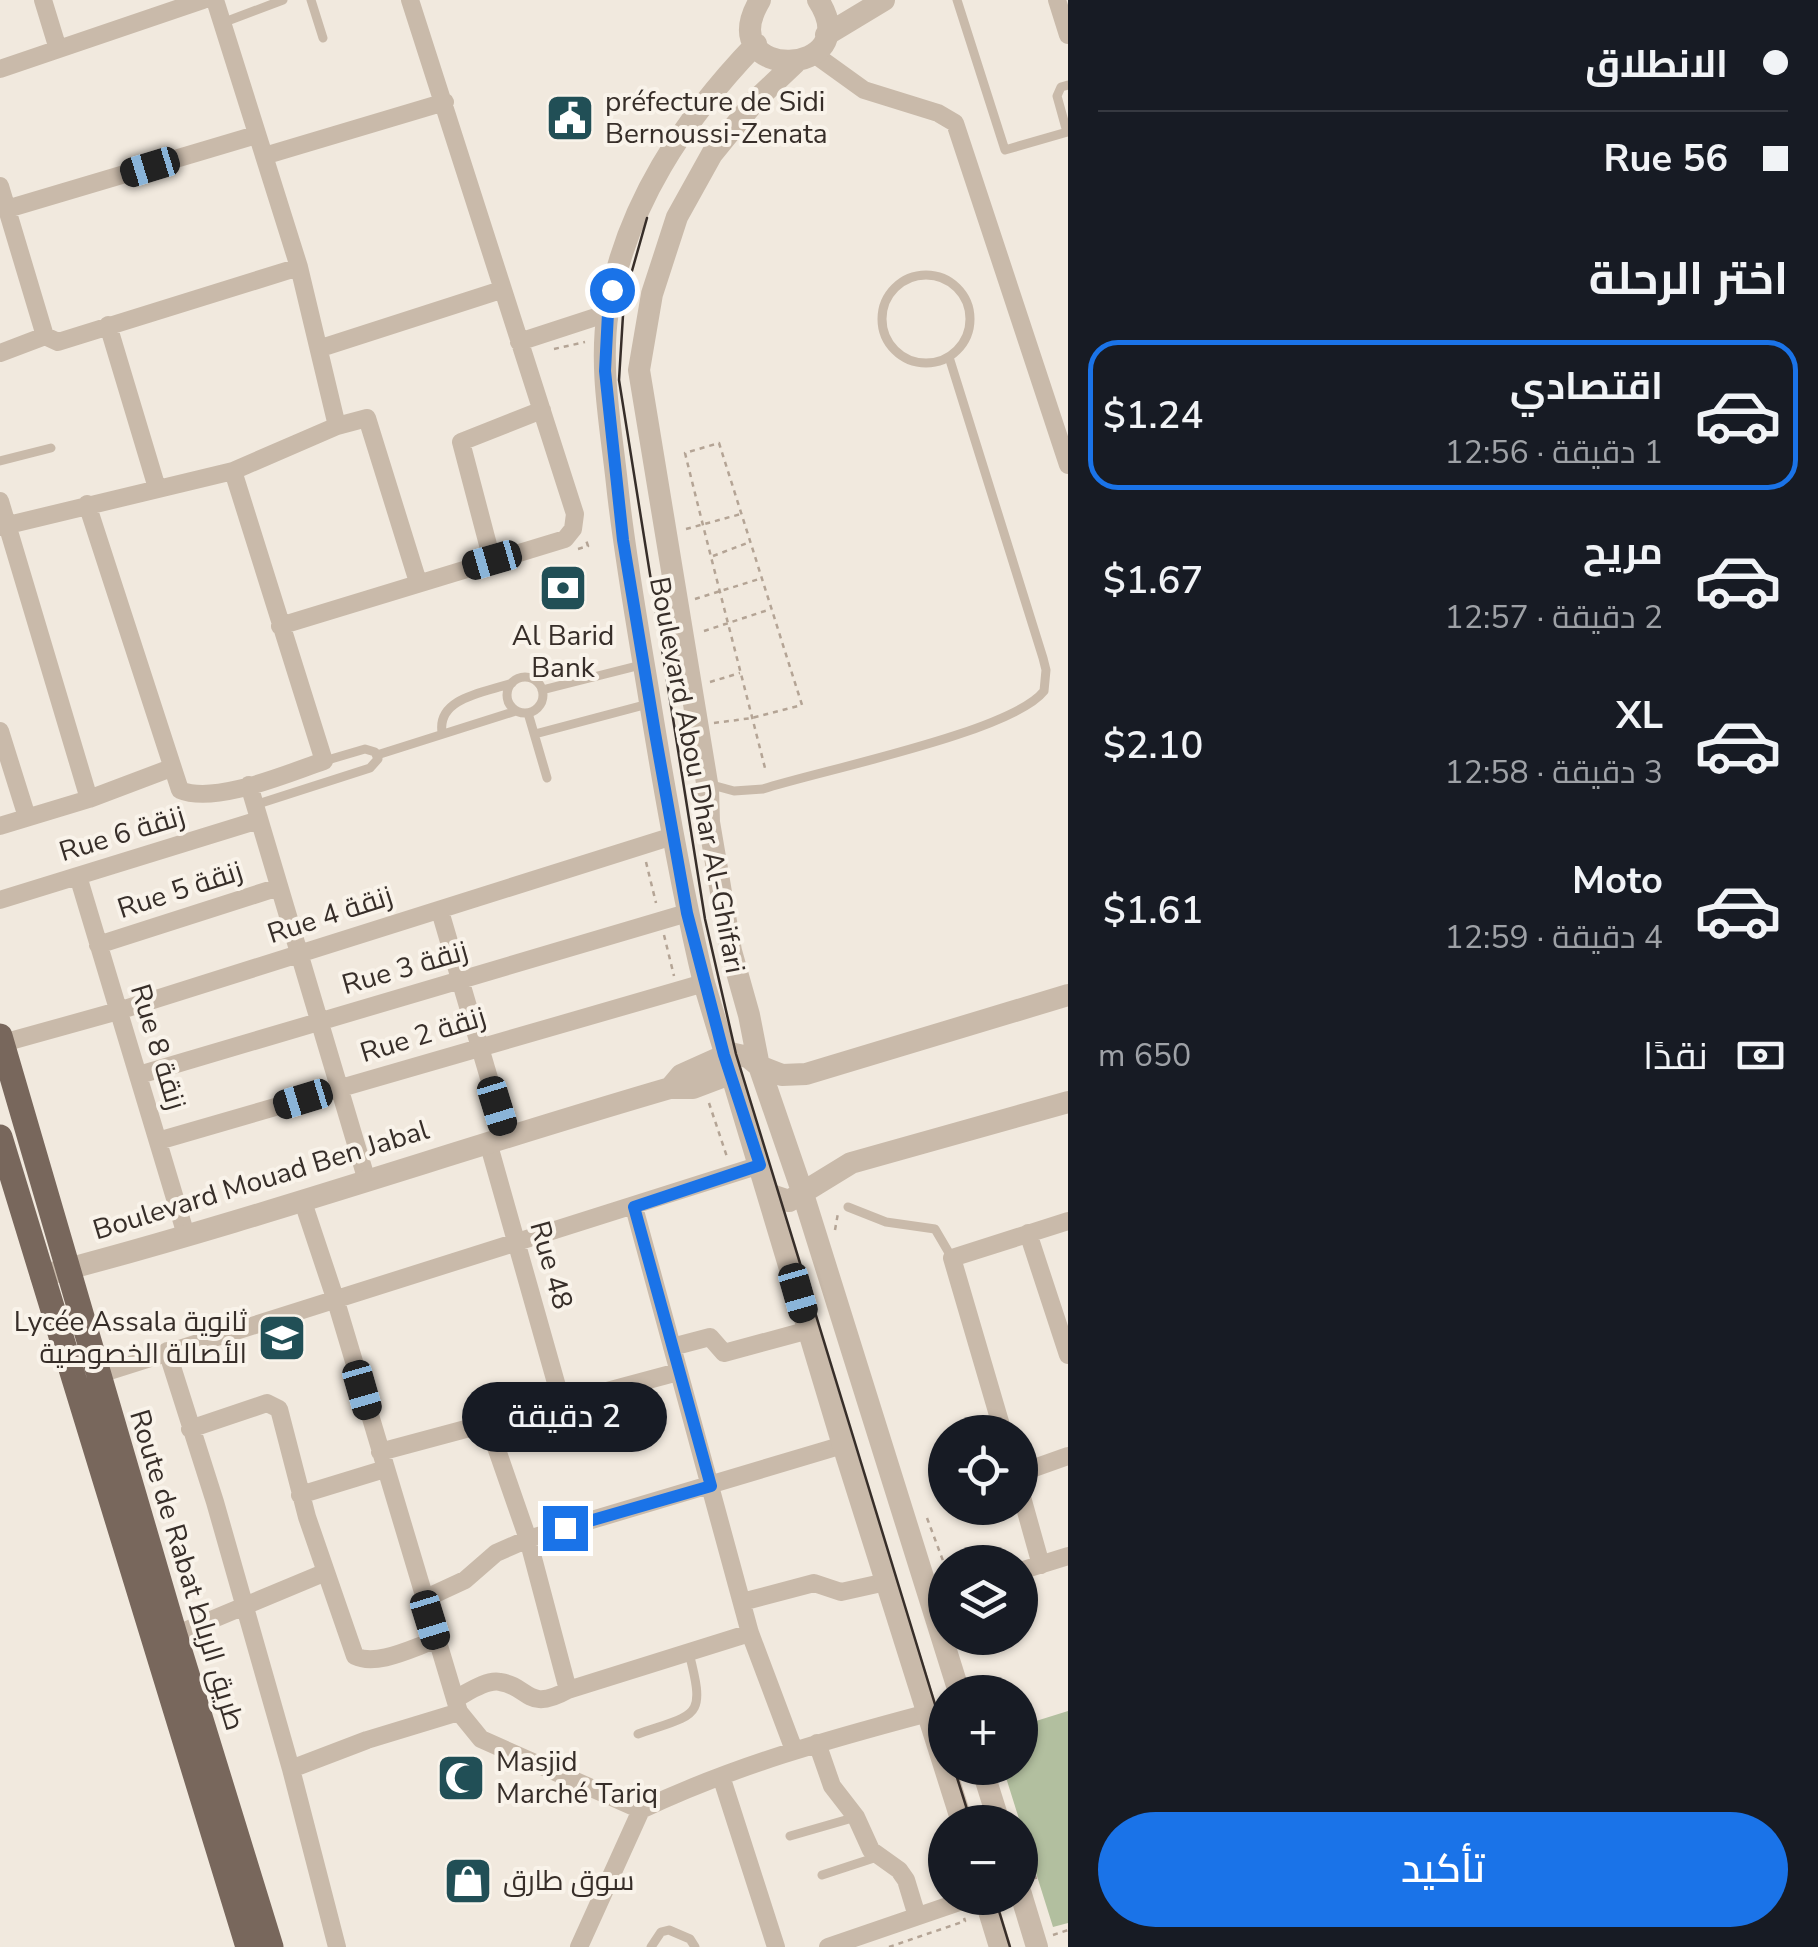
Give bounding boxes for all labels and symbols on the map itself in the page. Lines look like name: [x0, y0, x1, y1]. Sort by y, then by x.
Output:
place label: préfecture de Sidi Bernoussi-Zenata: [605, 83, 828, 153]
public building icon: préfecture de Sidi Bernoussi-Zenata: [544, 92, 596, 144]
car: [117, 144, 183, 190]
route start: [590, 268, 635, 313]
car: [459, 537, 525, 583]
bank icon: Al Barid Bank: [537, 562, 589, 614]
street label: Boulevard Abou Dhar Al-Ghifari: [640, 574, 754, 976]
place label: Al Barid Bank: [512, 617, 614, 687]
street label: Rue 6 زنقة: [55, 797, 189, 871]
street label: Rue 5 زنقة: [113, 852, 247, 928]
street label: Rue 4 زنقة: [263, 877, 397, 953]
street label: Rue 3 زنقة: [338, 932, 472, 1004]
street label: Rue 8 زنقة: [121, 980, 195, 1114]
street label: Rue 2 زنقة: [356, 998, 490, 1072]
car: [474, 1073, 520, 1139]
car: [270, 1076, 336, 1122]
street label: Boulevard Mouad Ben Jabal: [88, 1111, 434, 1249]
street label: Rue 48: [520, 1216, 582, 1314]
car: [775, 1260, 821, 1326]
place label: Lycée Assala ثانوية الأصالة الخصوصية: [14, 1303, 248, 1373]
school or university icon: Lycée Assala ثانوية الأصالة الخصوصية: [256, 1312, 308, 1364]
car: [339, 1357, 385, 1423]
callout: 2 دقيقة: [462, 1383, 668, 1453]
street label: Route de Rabat طريق الرباط: [120, 1405, 254, 1735]
route end: [543, 1506, 588, 1551]
car: [407, 1587, 453, 1653]
place label: Masjid Marché Tariq: [496, 1743, 658, 1813]
mosque icon: Masjid Marché Tariq: [435, 1752, 487, 1804]
shop icon: سوق طارق: [442, 1855, 494, 1907]
place label: سوق طارق: [503, 1862, 634, 1900]

